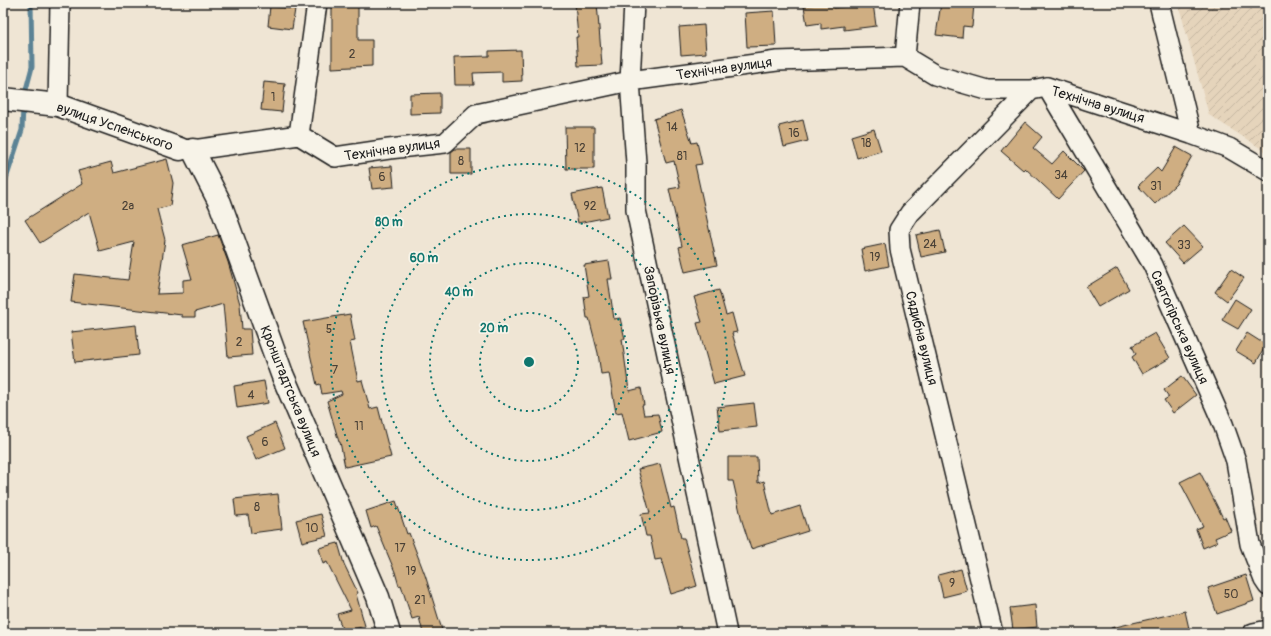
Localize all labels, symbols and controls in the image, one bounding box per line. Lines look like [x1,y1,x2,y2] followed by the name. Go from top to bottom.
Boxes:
[349,47,356,62] house number: 2
[675,53,773,84] street label: Технічна вулиця
[1049,82,1147,127] street label: Технічна вулиця
[271,90,275,105] house number: 1
[54,99,176,155] street label: вулиця Успенського
[666,120,678,135] house number: 14
[788,126,800,141] house number: 16
[343,134,441,165] street label: Технічна вулиця
[861,136,871,151] house number: 18
[574,141,586,156] house number: 12
[677,149,687,164] house number: 81
[458,154,464,169] house number: 8
[1054,168,1068,183] house number: 34
[379,170,386,185] house number: 6
[1150,179,1162,194] house number: 31
[122,199,135,214] house number: 2а
[584,199,597,214] house number: 92
[375,215,403,230] text: 80 m
[923,237,937,252] house number: 24
[1177,238,1191,253] house number: 33
[870,250,880,265] house number: 19
[410,251,439,266] text: 60 m
[640,264,679,376] street label: Запорізька вулиця
[1147,268,1212,387] street label: Святогірська вулиця
[444,285,474,300] text: 40 m
[902,289,941,387] street label: Сядибна вулиця
[480,321,508,336] text: 20 m
[326,322,332,337] house number: 5
[256,323,325,459] street label: Кронштадтська вулиця
[236,335,243,350] house number: 2
[522,355,536,369] centre of rings
[332,363,339,378] house number: 7
[248,388,255,403] house number: 4
[354,419,364,434] house number: 11
[262,435,269,450] house number: 6
[254,500,260,515] house number: 8
[306,521,318,536] house number: 10
[394,541,406,556] house number: 17
[406,564,416,579] house number: 19
[949,576,955,591] house number: 9
[1224,587,1238,602] house number: 50
[414,593,426,608] house number: 21

